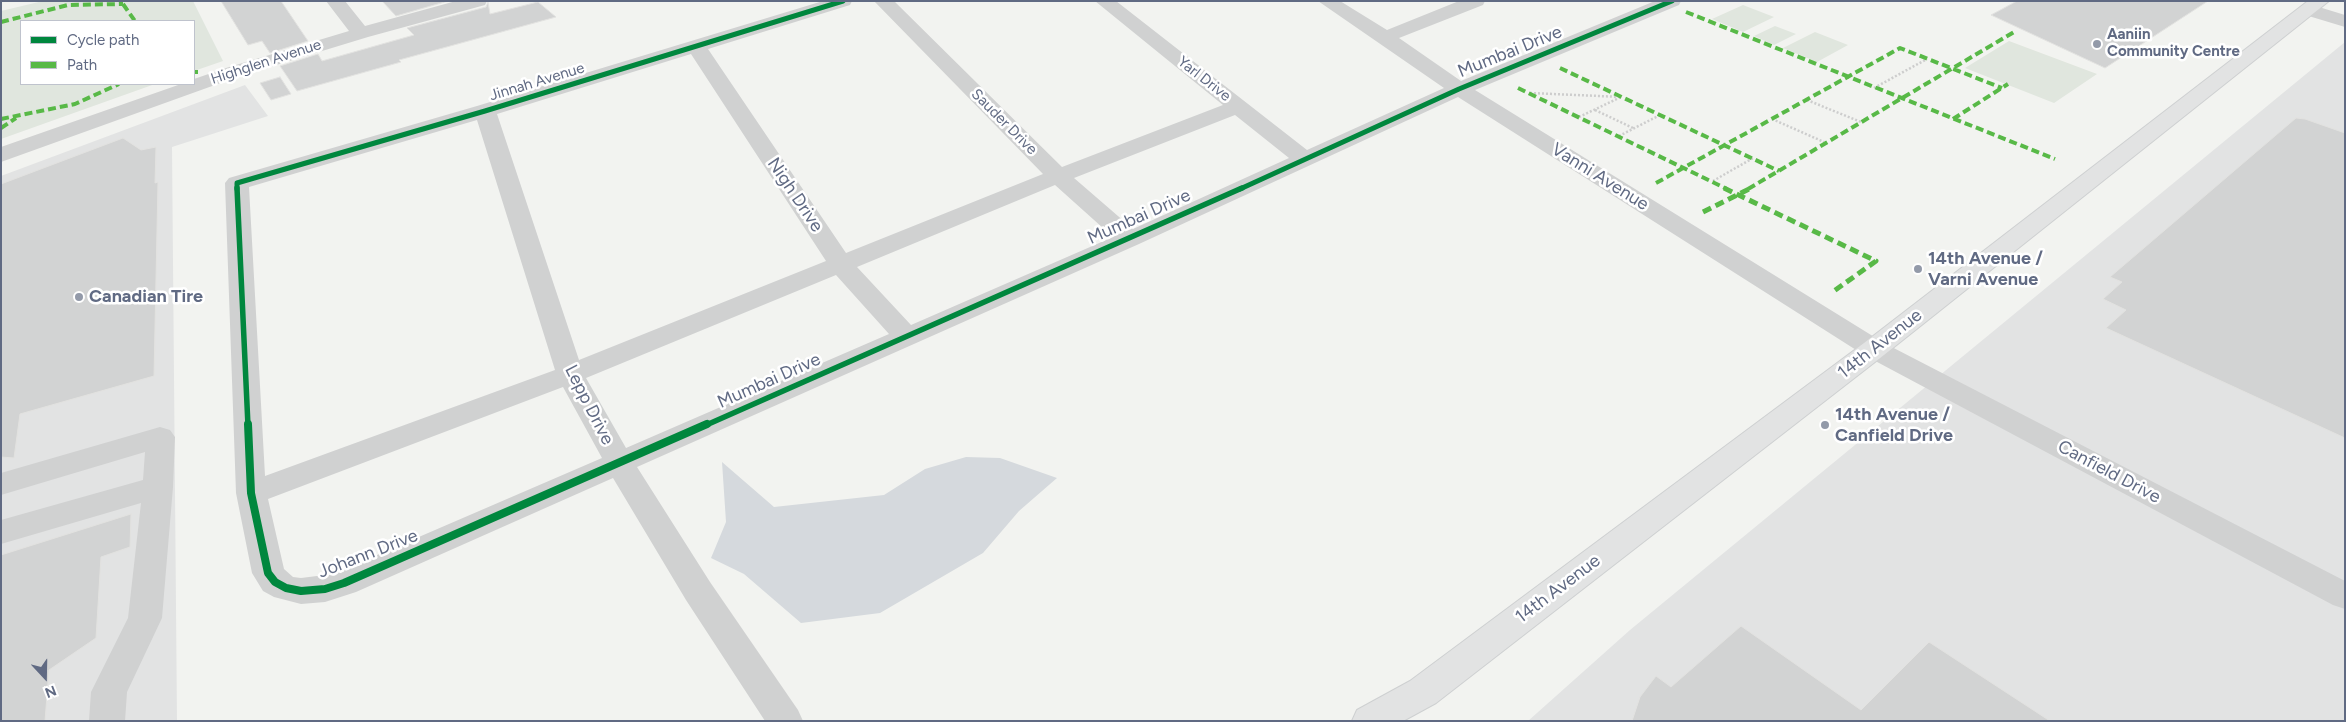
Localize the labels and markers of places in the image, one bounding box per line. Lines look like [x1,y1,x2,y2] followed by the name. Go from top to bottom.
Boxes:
[2107,26,2240,61] place label: Aaniin Community Centre
[2091,38,2103,50] marker: Aaniin Community Centre
[1928,248,2043,290] place label: 14th Avenue / Varni Avenue
[1912,263,1924,275] marker: 14th Avenue / Varni Avenue
[89,286,203,308] place label: Canadian Tire
[73,291,85,303] marker: Canadian Tire
[1835,404,1953,446] place label: 14th Avenue / Canfield Drive
[1819,419,1831,431] marker: 14th Avenue / Canfield Drive

